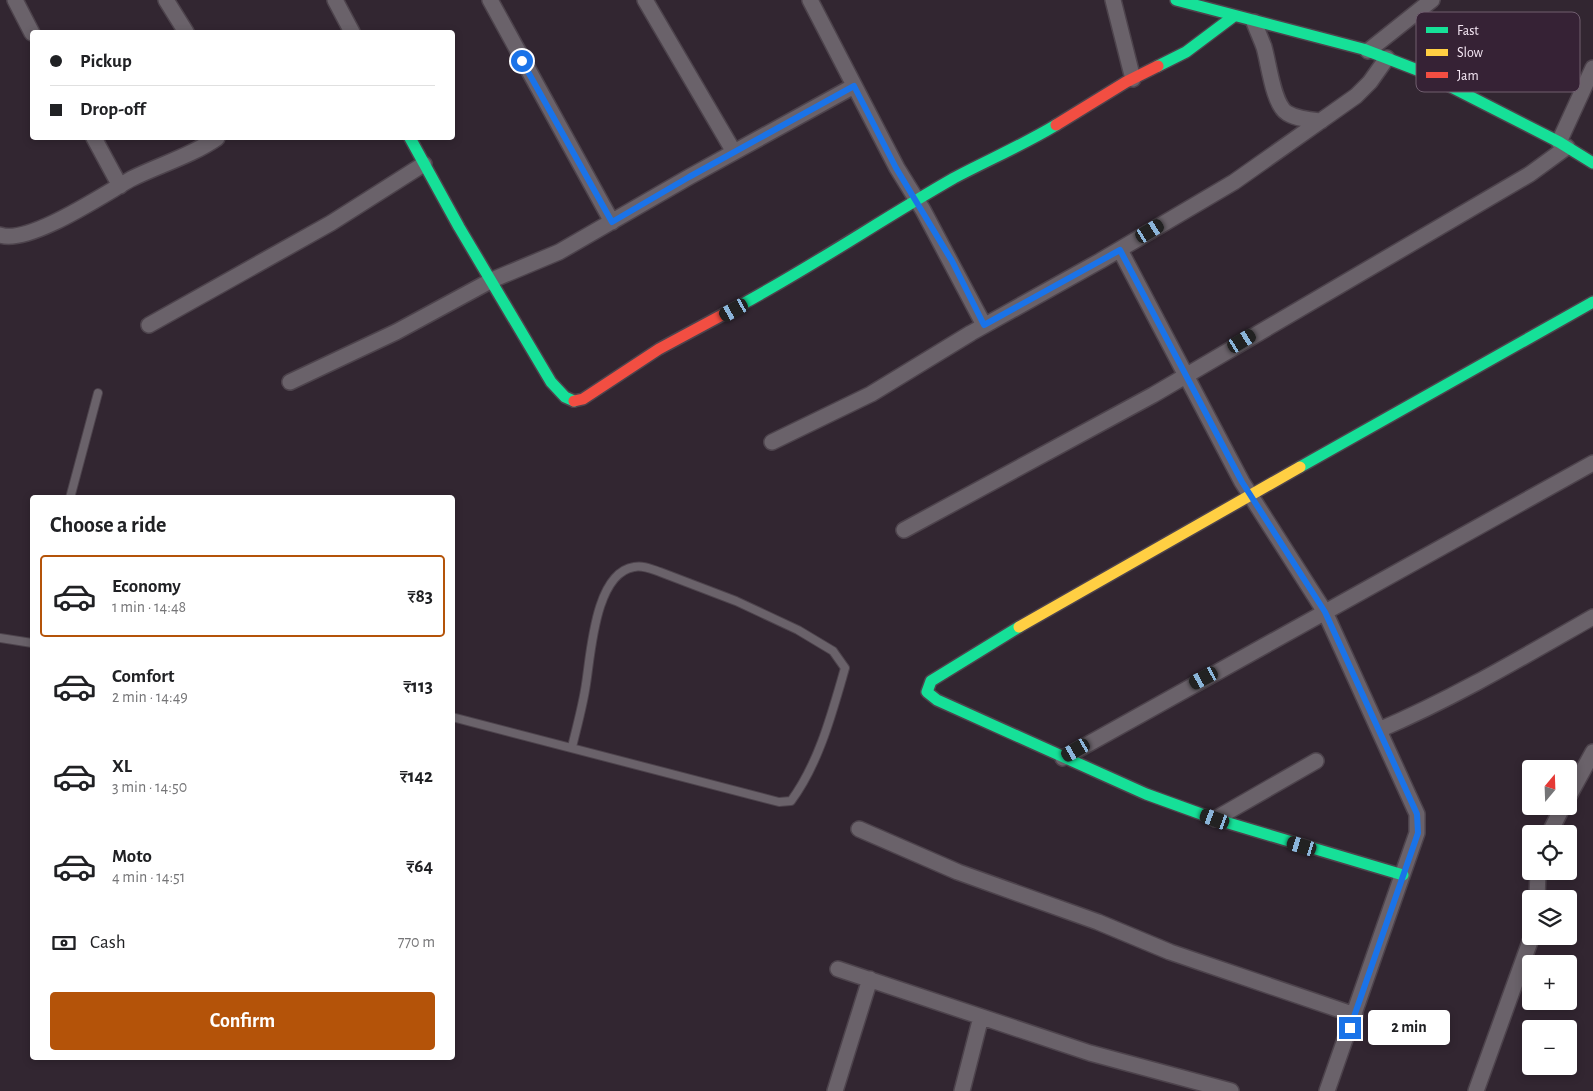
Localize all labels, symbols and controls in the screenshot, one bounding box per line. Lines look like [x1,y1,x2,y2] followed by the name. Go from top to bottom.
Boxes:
[1416,12,1580,92] legend
[1457,24,1479,38] text: Fast
[1457,46,1484,60] text: Slow
[511,50,533,72] route start
[80,52,132,71] text: Pickup
[1457,69,1479,83] text: Jam
[80,100,145,119] text: Drop-off
[1133,217,1166,245] car
[717,296,750,324] car
[1225,327,1258,355] car
[50,514,166,536] text: Choose a ride
[52,574,97,619] icon: car
[112,577,181,596] text: Economy
[407,587,433,606] text: ₹83
[112,599,186,615] text: 1 min · 14:48
[52,664,97,709] icon: car
[1187,664,1220,692] car
[112,667,174,686] text: Comfort
[403,677,433,696] text: ₹113
[112,689,188,705] text: 2 min · 14:49
[1059,736,1092,764] car
[52,754,97,799] icon: car
[112,757,132,776] text: XL
[1522,760,1578,815] north arrow
[1522,760,1577,1075] map controls
[400,767,433,786] text: ₹142
[112,779,187,795] text: 3 min · 14:50
[1198,807,1231,831] car
[1522,825,1577,880] button: locate
[1285,834,1318,858] car
[52,844,97,889] icon: car
[112,847,152,866] text: Moto
[406,857,433,876] text: ₹64
[112,869,185,885] text: 4 min · 14:51
[1522,890,1577,945] button: layers
[50,929,78,957] icon: cash
[90,933,126,952] text: Cash
[398,934,435,950] text: 770 m
[1522,955,1577,1010] button: +
[50,992,435,1050] button: Confirm
[1368,1010,1450,1046] callout: 2 min
[1339,1017,1361,1039] route end
[1391,1019,1427,1035] text: 2 min
[1522,1020,1577,1075] button: −

